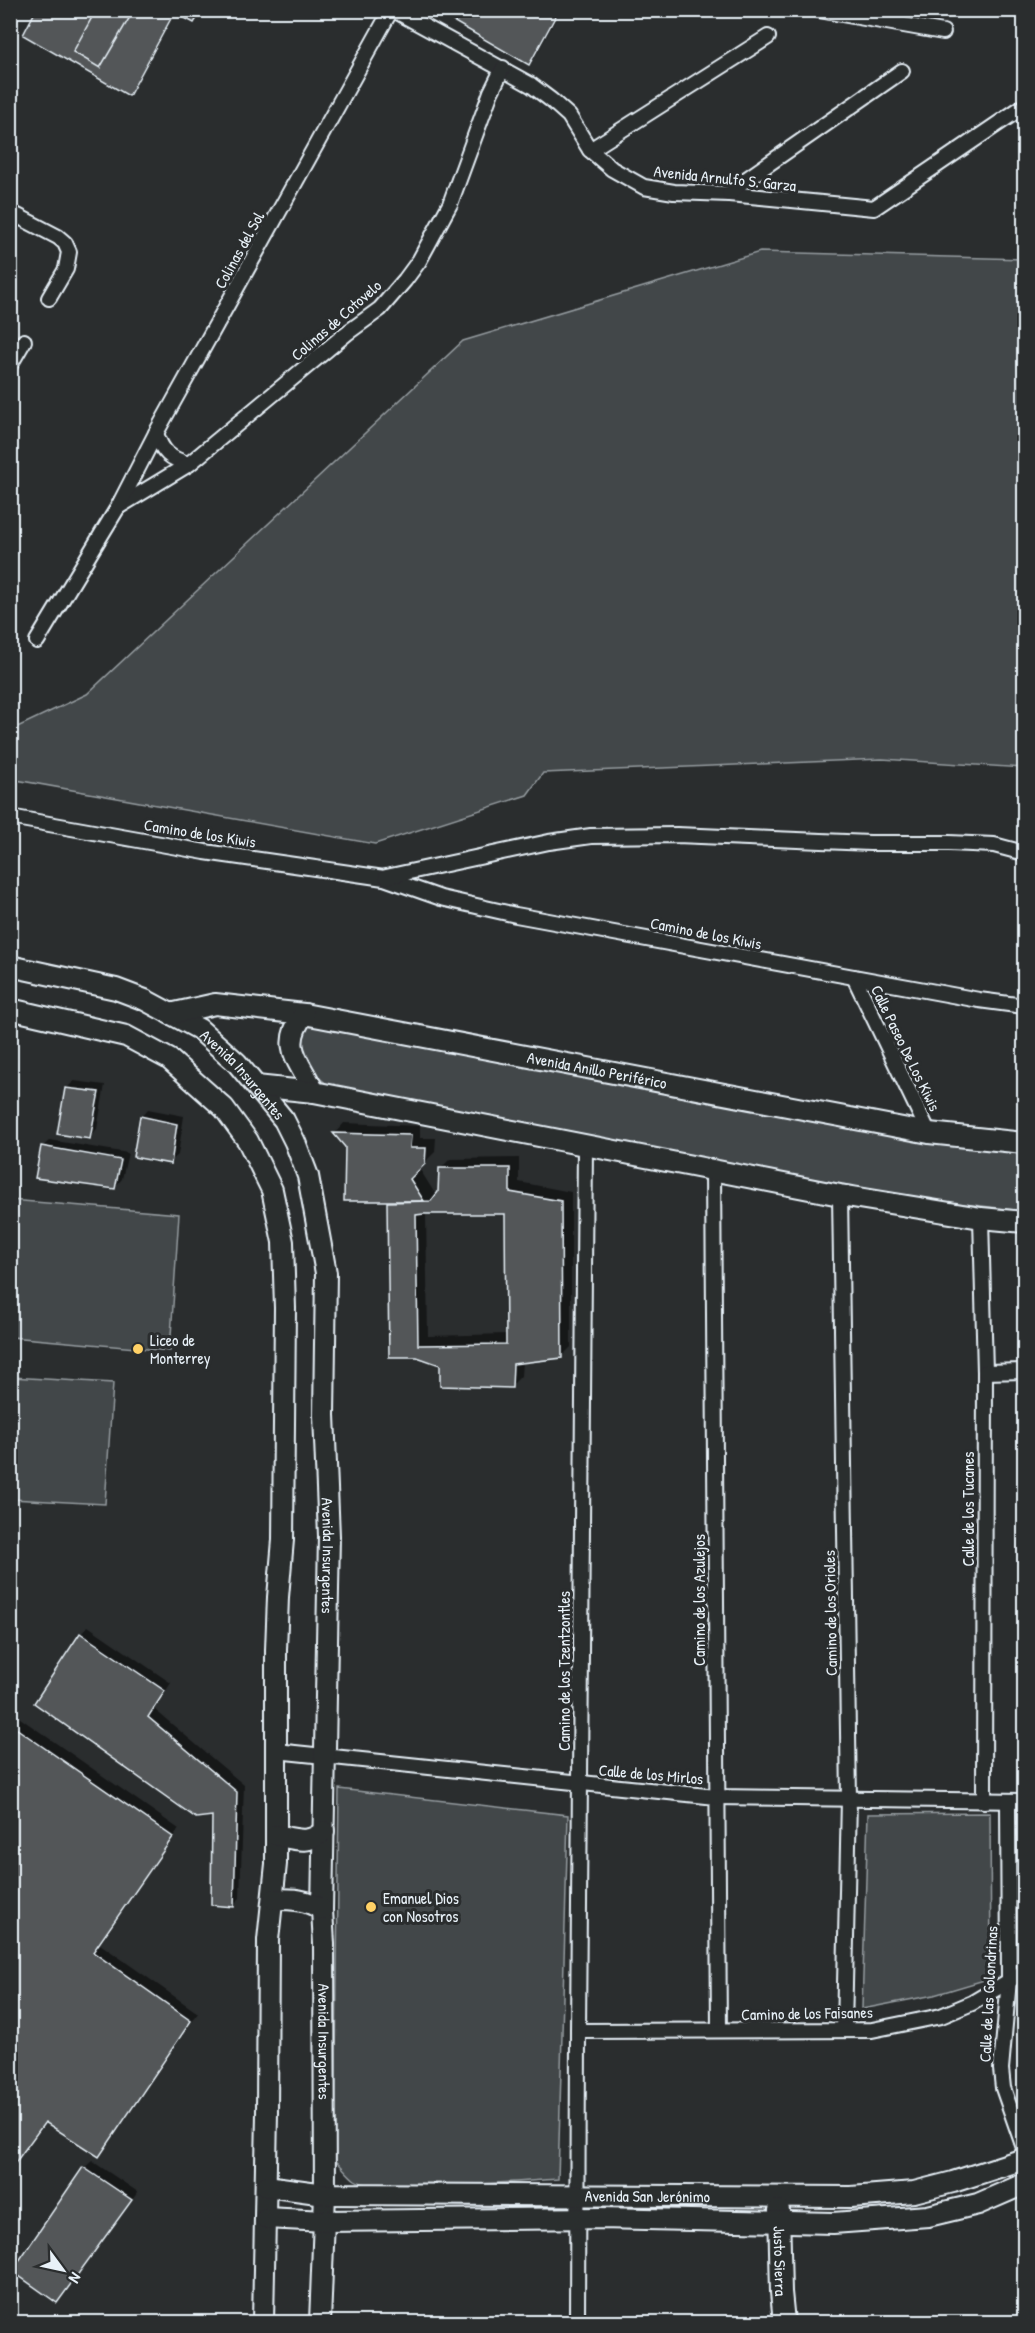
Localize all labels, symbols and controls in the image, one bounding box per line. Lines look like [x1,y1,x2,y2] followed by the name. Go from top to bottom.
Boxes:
[653,160,797,196] street label: Avenida Arnulfo S. Garza
[209,207,270,293] street label: Colinas del Sol
[286,274,386,365] street label: Colinas de Cotovelo
[143,813,257,853] street label: Camino de los Kiwis
[649,911,763,955] street label: Camino de los Kiwis
[866,981,946,1115] street label: Calle Paseo De Los Kiwis
[195,1024,290,1124] street label: Avenida Insurgentes
[525,1046,669,1094] street label: Avenida Anillo Periférico
[150,1329,211,1369] place label: Liceo de Monterrey
[131,1342,145,1356] marker: Liceo de Monterrey
[957,1452,979,1566] street label: Calle de los Tucanes
[316,1497,340,1614] street label: Avenida Insurgentes
[688,1534,710,1666] street label: Camino de los Azulejos
[818,1550,842,1676] street label: Camino de los Orioles
[553,1591,575,1751] street label: Camino de los Tzentzontles
[598,1758,704,1790] street label: Calle de los Mirlos
[383,1887,459,1927] place label: Emanuel Dios con Nosotros
[364,1900,378,1914] marker: Emanuel Dios con Nosotros
[973,1925,1003,2063] street label: Calle de las Golondrinas
[313,1983,336,2100] street label: Avenida Insurgentes
[741,2001,873,2025] street label: Camino de los Faisanes
[585,2184,711,2207] street label: Avenida San Jerónimo
[768,2226,792,2297] street label: Justo Sierra
[33,2240,93,2300] north arrow
[64,2269,87,2288] text: N

